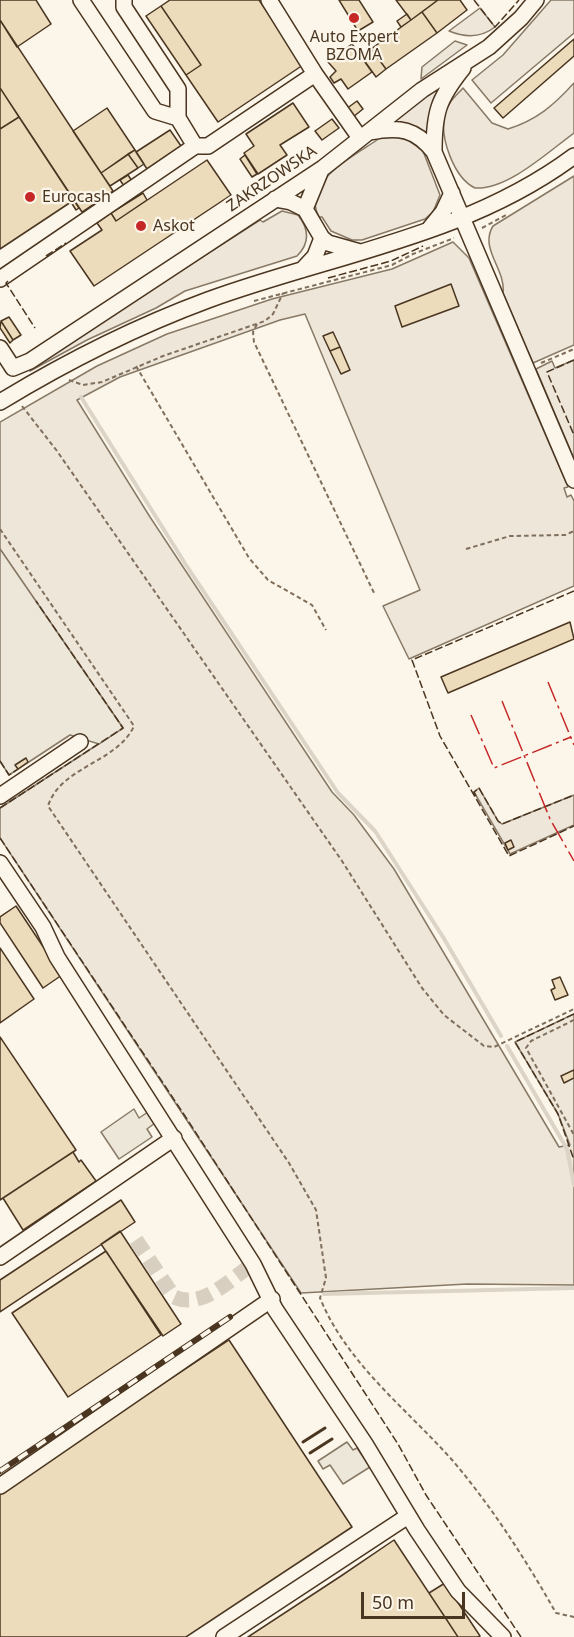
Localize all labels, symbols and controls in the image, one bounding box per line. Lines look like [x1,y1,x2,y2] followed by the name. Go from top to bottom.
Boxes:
[347,11,361,25] marker: Auto Expert BZOMA
[310,27,398,65] place label: Auto Expert BZOMA
[223,142,321,216] street label: ZAKRZOWSKA
[42,187,111,207] place label: Eurocash
[23,190,37,204] marker: Eurocash
[153,216,195,236] place label: Askot
[134,219,148,233] marker: Askot
[364,1580,468,1618] scale bar
[372,1590,414,1614] text: 50 m

